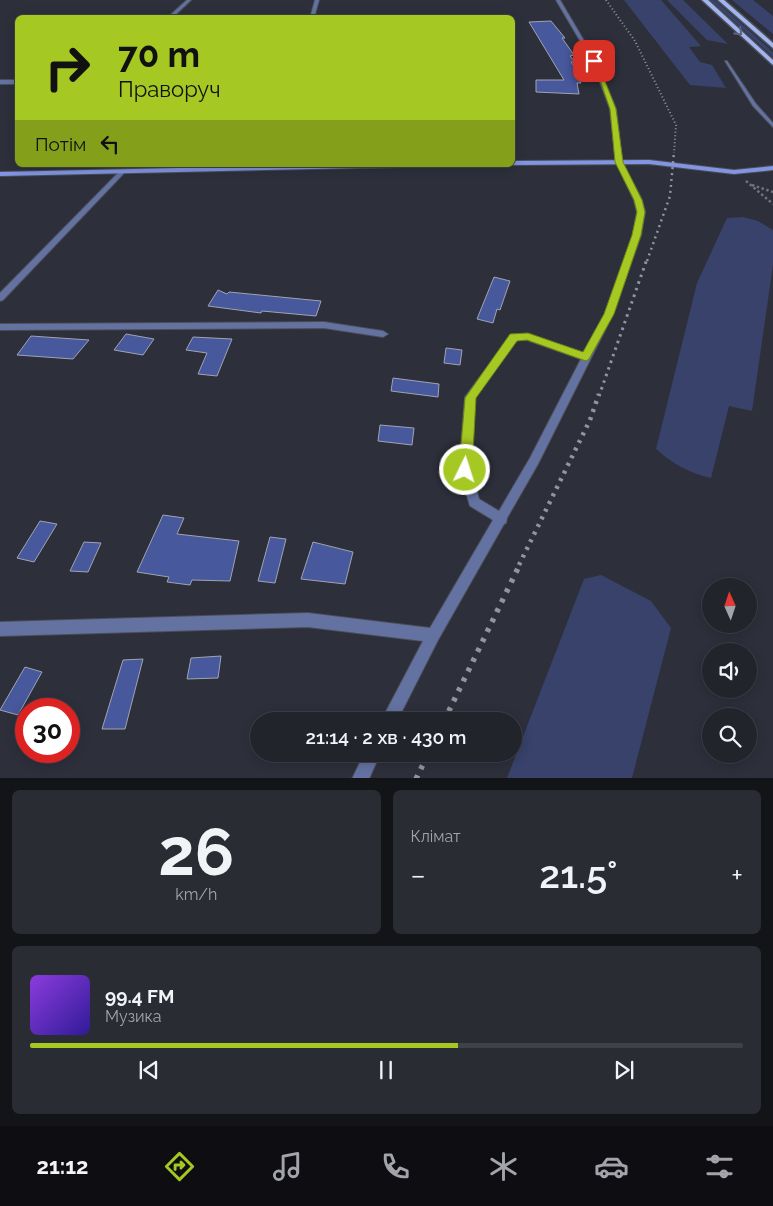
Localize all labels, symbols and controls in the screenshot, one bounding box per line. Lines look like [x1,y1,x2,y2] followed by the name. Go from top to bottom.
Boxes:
[734,26,743,35] one-way arrow
[118,34,200,75] text: 70 m
[35,35,100,100] icon: right
[573,40,615,82] pin
[580,47,608,75] icon: arrive
[118,76,221,102] text: Праворуч
[96,130,124,158] icon: left
[35,133,86,155] text: Потім
[438,443,490,495] position arrow
[702,578,758,632] north arrow
[702,578,757,763] map controls
[702,643,757,698] button: sound
[15,698,80,763] speed limit sign: 30
[702,708,757,763] button: search
[306,726,466,748] text: 21:14 · 2 хв · 430 m
[158,814,234,890] text: 26
[411,827,461,846] text: Клімат
[539,852,618,897] text: 21.5°
[411,859,426,892] text: −
[731,859,743,892] text: +
[175,885,217,904] text: km/h
[105,985,174,1007] text: 99.4 FM
[105,1007,162,1026] text: Музика
[135,1056,163,1084] icon: previous
[372,1056,400,1084] icon: pause
[610,1056,638,1084] icon: next
[162,1149,197,1184] icon: directions
[270,1149,305,1184] icon: music
[378,1149,413,1184] icon: phone
[486,1149,521,1184] icon: climate
[594,1149,629,1184] icon: car
[702,1149,737,1184] icon: filters
[37,1153,89,1179] text: 21:12

